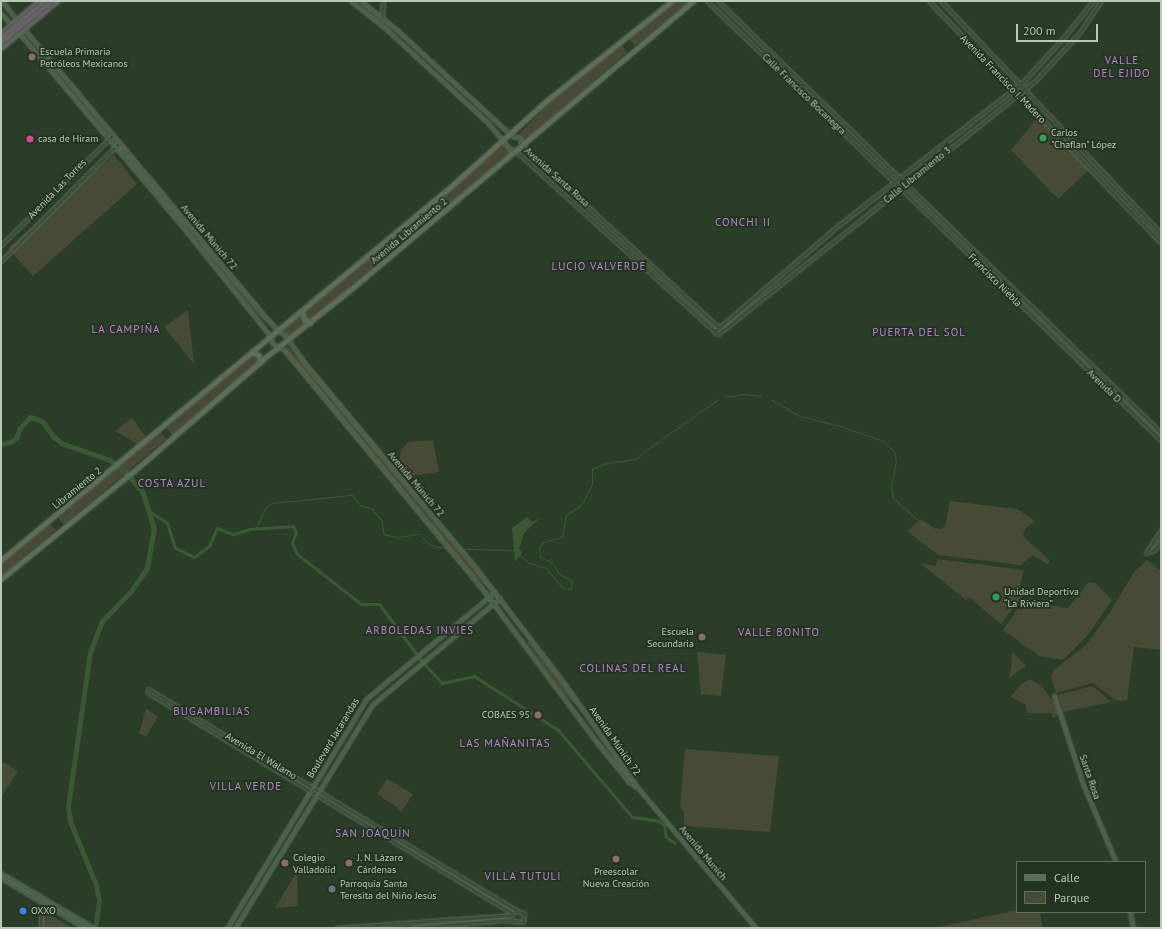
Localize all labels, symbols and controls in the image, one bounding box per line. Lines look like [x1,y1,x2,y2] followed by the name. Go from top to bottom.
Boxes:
[1018,16,1100,42] scale bar
[1023,23,1056,38] text: 200 m
[957,32,1049,126] street label: Avenida Francisco I. Madero
[40,45,128,68] place label: Escuela Primaria Petróleos Mexicanos
[760,51,848,137] street label: Calle Francisco Bocanegra
[27,52,37,62] marker: Escuela Primaria Petróleos Mexicanos
[1093,54,1151,80] district label: VALLE DEL EJIDO
[1051,126,1117,150] place label: Carlos "Chaflan" López
[38,133,98,145] place label: casa de Hiram
[1038,133,1048,143] marker: Carlos "Chaflan" López
[25,134,35,144] marker: casa de Hiram
[881,144,953,206] street label: Calle Libramiento 3
[522,145,592,209] street label: Avenida Santa Rosa
[25,156,89,222] street label: Avenida Las Torres
[368,195,450,267] street label: Avenida Libramiento 2
[178,202,240,272] street label: Avenida Múnich 72
[715,215,771,229] district label: CONCHI II
[966,251,1024,309] street label: Francisco Niebla
[551,259,647,273] district label: LUCIO VALVERDE
[91,322,161,336] district label: LA CAMPIÑA
[872,325,966,339] district label: PUERTA DEL SOL
[1084,367,1124,405] street label: Avenida D
[385,449,447,519] street label: Avenida Múnich 72
[50,465,104,511] street label: Libramiento 2
[137,476,207,490] district label: COSTA AZUL
[1004,585,1079,608] place label: Unidad Deportiva “La Riviera”
[991,592,1001,602] marker: Unidad Deportiva “La Riviera”
[366,623,474,637] district label: ARBOLEDAS INVIES
[647,625,694,648] place label: Escuela Secundaria
[738,625,820,639] district label: VALLE BONITO
[697,632,707,642] marker: Escuela Secundaria
[579,661,687,675] district label: COLINAS DEL REAL
[304,696,362,780] street label: Boulevard Jacarandas
[173,704,251,718] district label: BUGAMBILIAS
[587,704,643,778] street label: Avenida Múnich 72
[482,709,530,721] place label: COBAES 95
[533,710,543,720] marker: COBAES 95
[223,730,299,782] street label: Avenida El Walamo
[459,736,551,750] district label: LAS MAÑANITAS
[1077,753,1103,801] street label: Santa Rosa
[209,779,283,793] district label: VILLA VERDE
[677,823,729,883] street label: Avenida Munich
[335,826,411,840] district label: SAN JOAQUÍN
[293,851,336,874] place label: Colegio Valladolid
[357,851,405,874] place label: J. N. Lázaro Cárdenas
[611,854,621,864] marker: Preescolar Nueva Creación
[280,858,290,868] marker: Colegio Valladolid
[344,858,354,868] marker: J. N. Lázaro Cárdenas
[1016,861,1146,913] legend
[583,865,649,888] place label: Preescolar Nueva Creación
[484,869,562,883] district label: VILLA TUTULI
[1054,870,1080,885] text: Calle
[340,877,436,900] place label: Parroquía Santa Teresita del Niño Jesús
[327,884,337,894] marker: Parroquía Santa Teresita del Niño Jesús
[1054,890,1089,905] text: Parque
[31,905,56,917] place label: OXXO
[18,906,28,916] marker: OXXO

